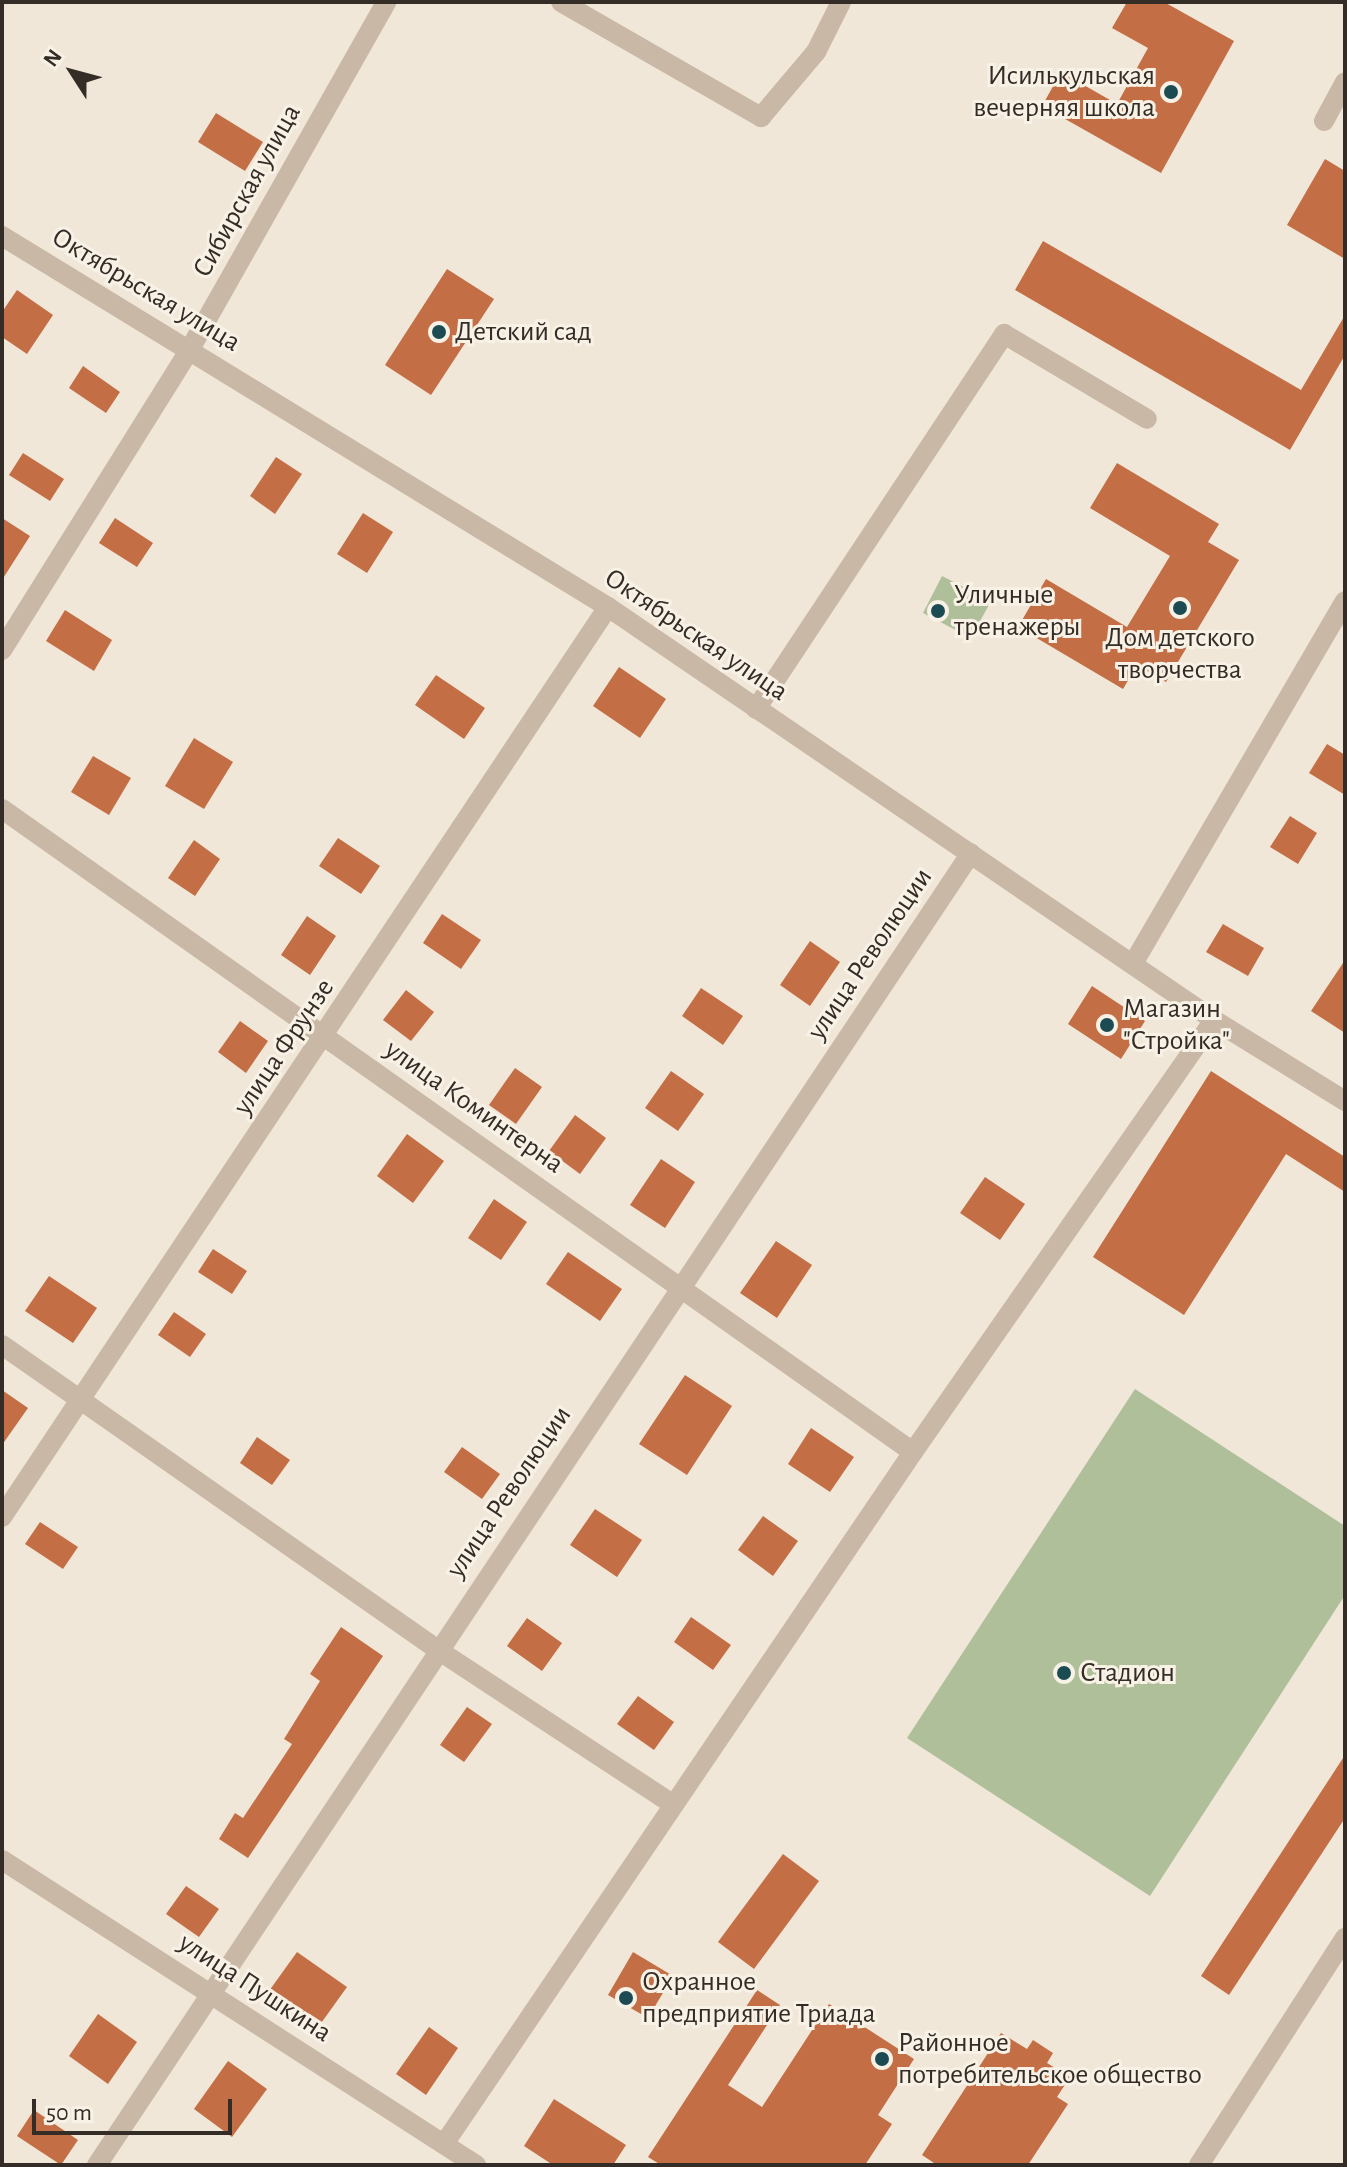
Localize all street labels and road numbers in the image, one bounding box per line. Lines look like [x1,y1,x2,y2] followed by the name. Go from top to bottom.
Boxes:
[186,99,308,283] street label: Сибирская улица
[46,220,246,360] street label: Октябрьская улица
[598,561,794,709] street label: Октябрьская улица
[800,862,940,1046] street label: улица Революции
[226,973,342,1121] street label: улица Фрунзе
[378,1033,570,1181] street label: улица Коминтерна
[439,1400,579,1584] street label: улица Революции
[172,1926,338,2050] street label: улица Пушкина

